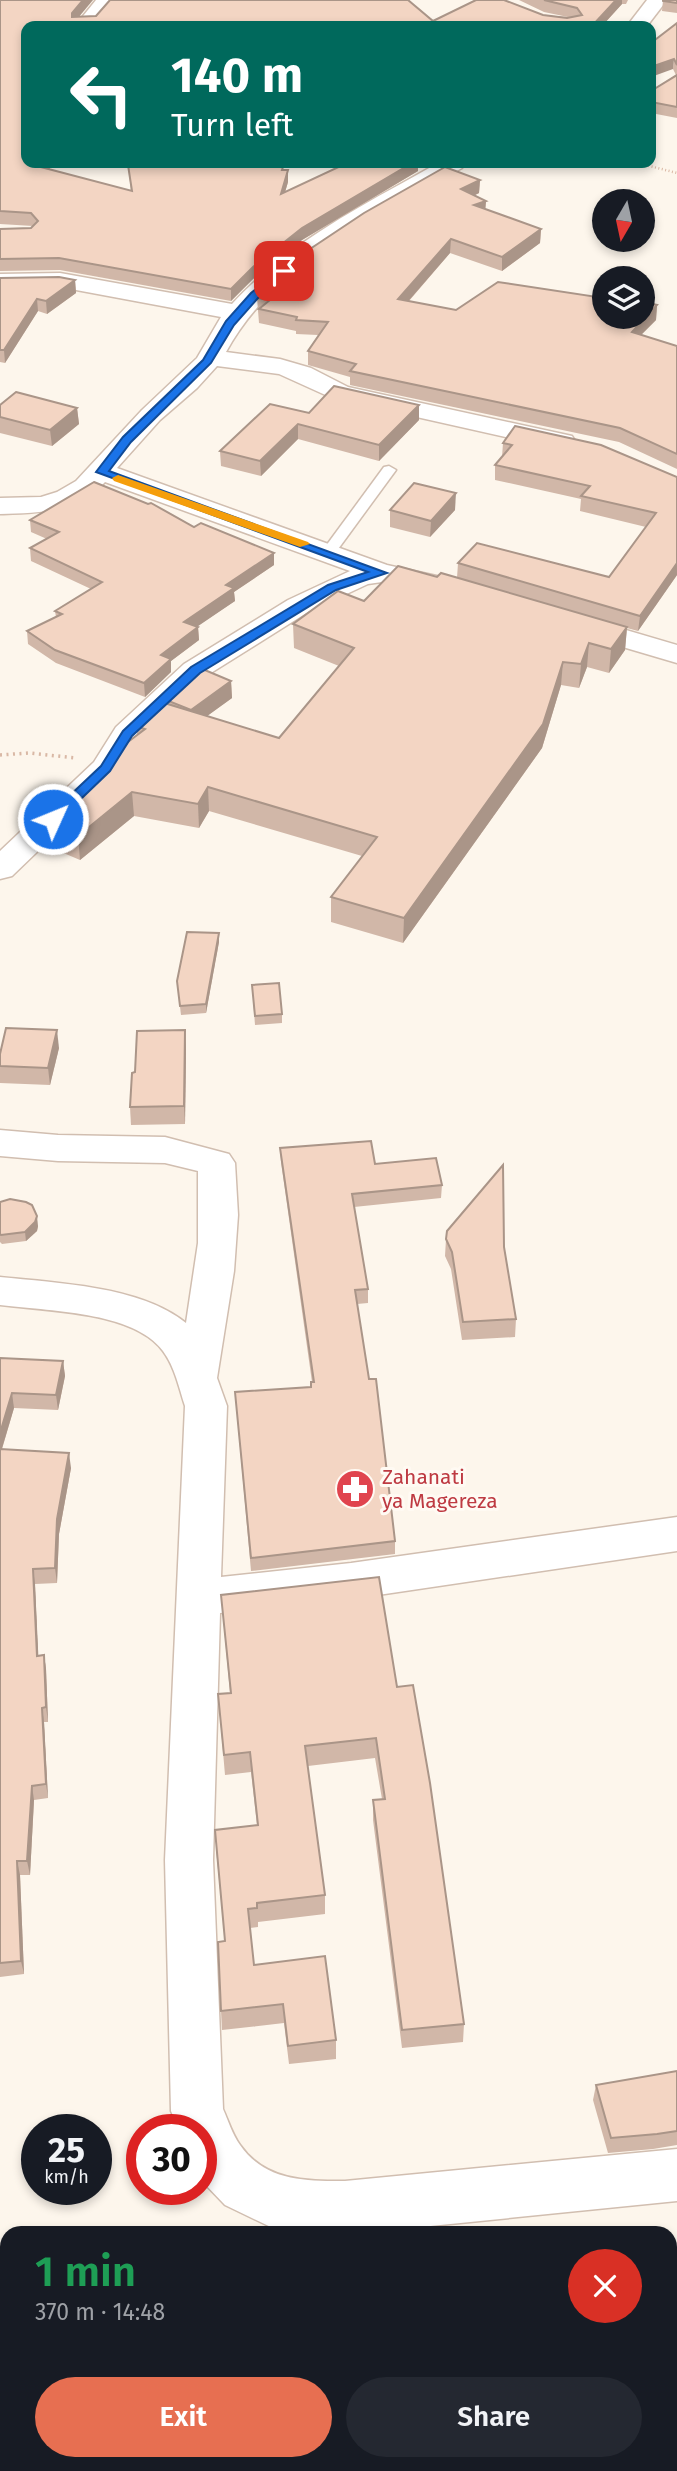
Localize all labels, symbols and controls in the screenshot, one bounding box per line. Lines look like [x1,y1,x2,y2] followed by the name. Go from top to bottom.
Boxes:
[171,46,303,105] text: 140 m
[56,49,147,140] icon: left
[171,106,293,144] text: Turn left
[592,189,654,252] north arrow
[592,189,655,329] map controls
[254,241,314,301] pin
[265,252,303,290] icon: arrive
[592,266,655,329] button: layers
[16,782,90,856] position arrow
[382,1464,498,1514] place label: Zahanati ya Magereza
[334,1468,376,1510] pharmacy icon: Zahanati ya Magereza
[126,2114,217,2205] speed limit sign: 30
[48,2129,85,2171] text: 25
[44,2166,89,2188] text: km/h
[35,2247,136,2297] text: 1 min
[568,2249,642,2323] button: close
[35,2298,165,2326] text: 370 m · 14:48
[35,2377,332,2457] button: Exit
[346,2377,642,2457] button: Share

